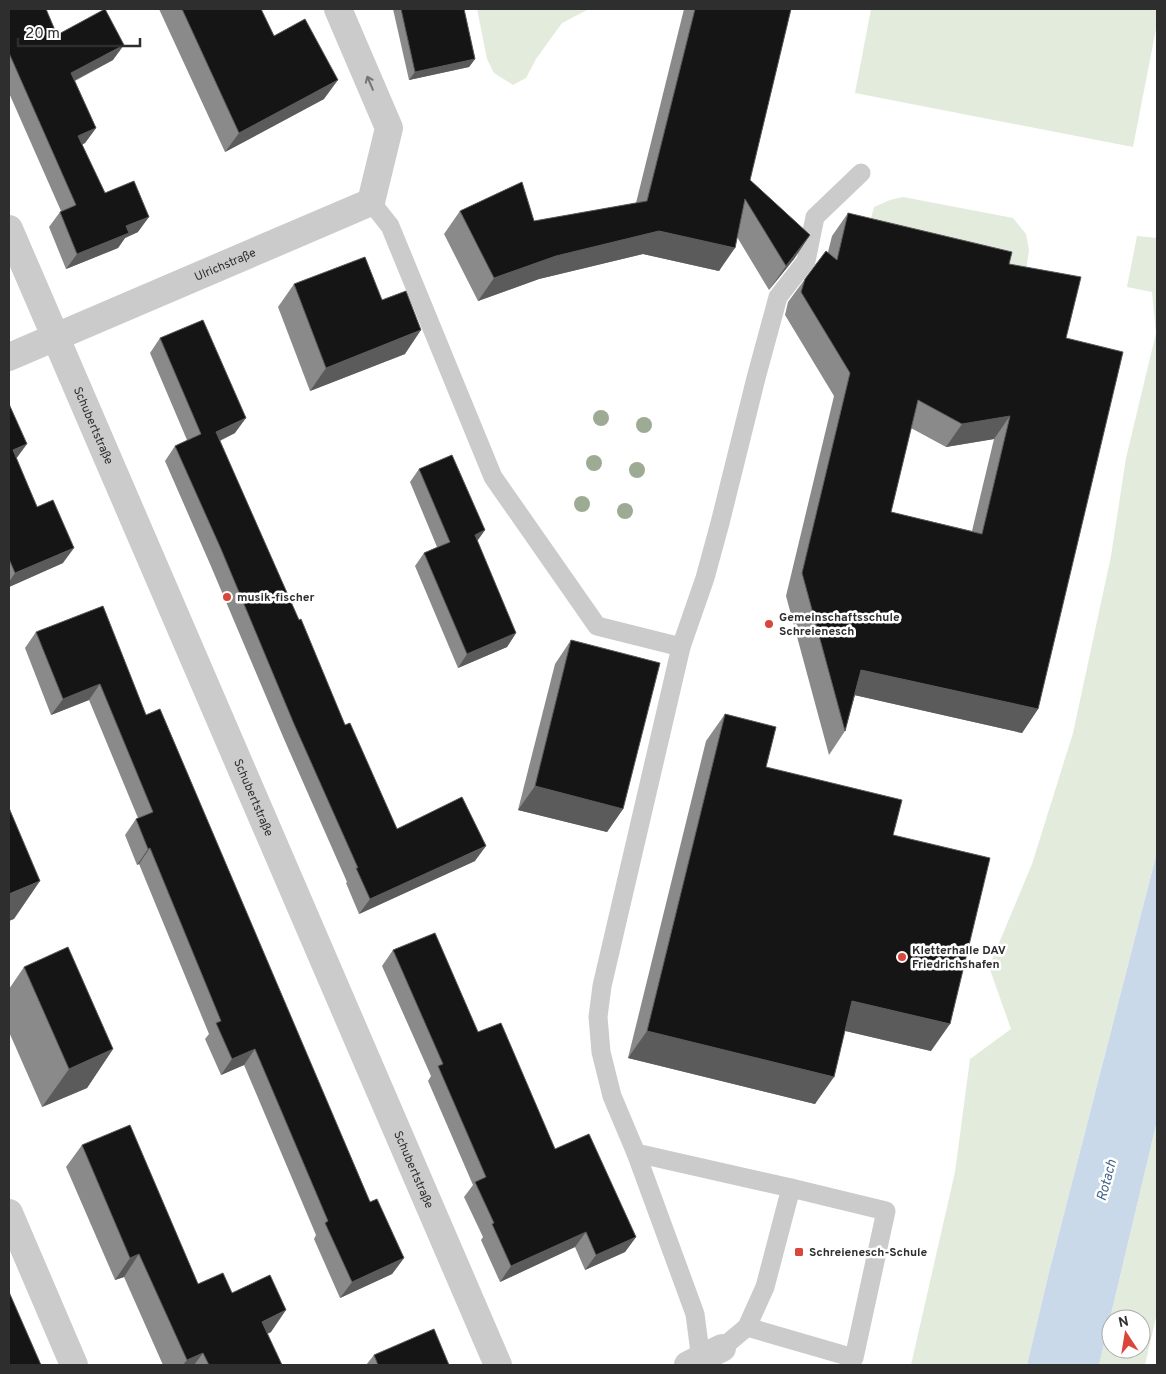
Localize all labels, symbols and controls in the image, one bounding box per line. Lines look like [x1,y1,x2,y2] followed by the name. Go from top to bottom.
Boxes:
[18,15,140,47] scale bar
[25,25,60,44] text: 20 m
[364,76,374,91] one-way arrow
[192,245,259,286] street label: Ulrichstraße
[69,385,116,467] street label: Schubertstraße
[237,590,315,606] place label: musik-fischer
[221,591,233,603] marker: musik-fischer
[779,610,900,640] place label: Gemeinschaftsschule Schreienesch
[763,618,775,630] marker: Gemeinschaftsschule Schreienesch
[229,757,277,839] street label: Schubertstraße
[912,943,1006,973] place label: Kletterhalle DAV Friedrichshafen
[896,951,908,963] marker: Kletterhalle DAV Friedrichshafen
[389,1129,437,1211] street label: Schubertstraße
[1094,1157,1121,1203] water label: Rotach
[809,1245,928,1261] place label: Schreienesch-Schule
[793,1246,805,1258] marker: Schreienesch-Schule
[1101,1309,1151,1359] north arrow
[1117,1313,1130,1332] text: N

